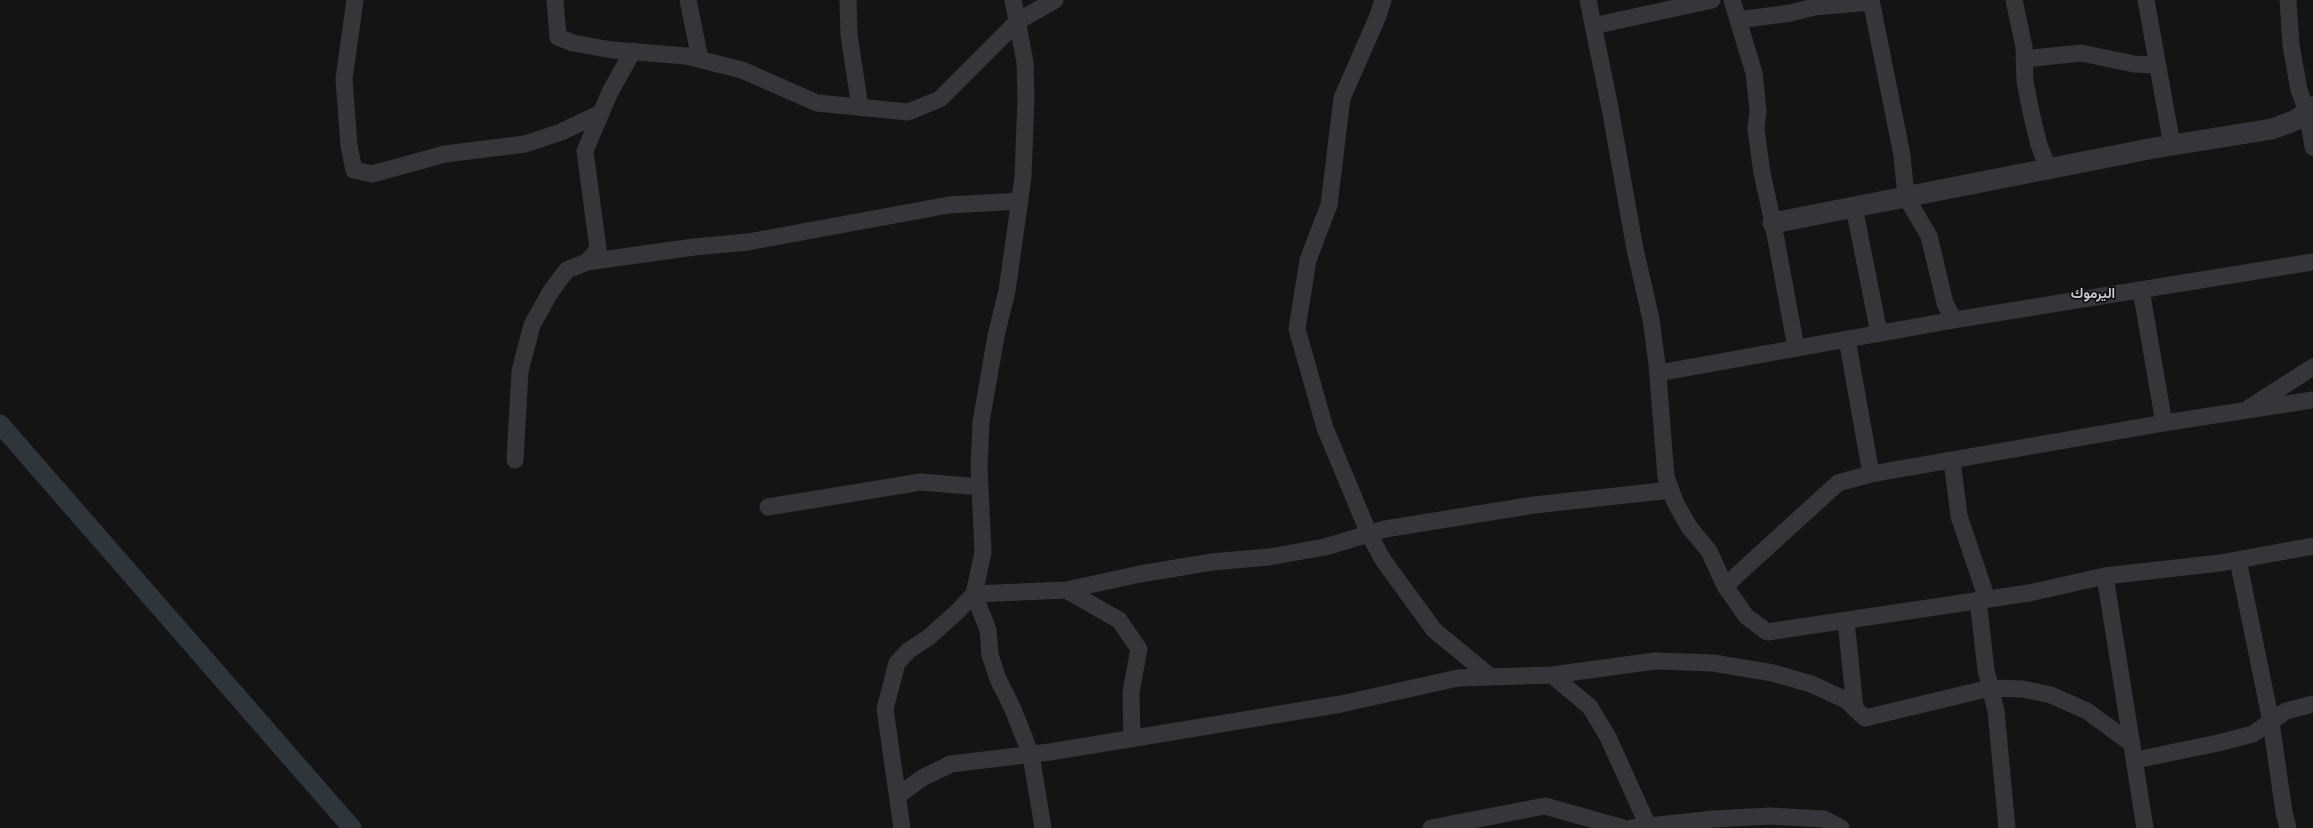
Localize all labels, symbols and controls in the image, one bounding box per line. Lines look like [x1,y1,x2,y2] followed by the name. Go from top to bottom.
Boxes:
[2071,286,2115,302] district label: اليرموك

